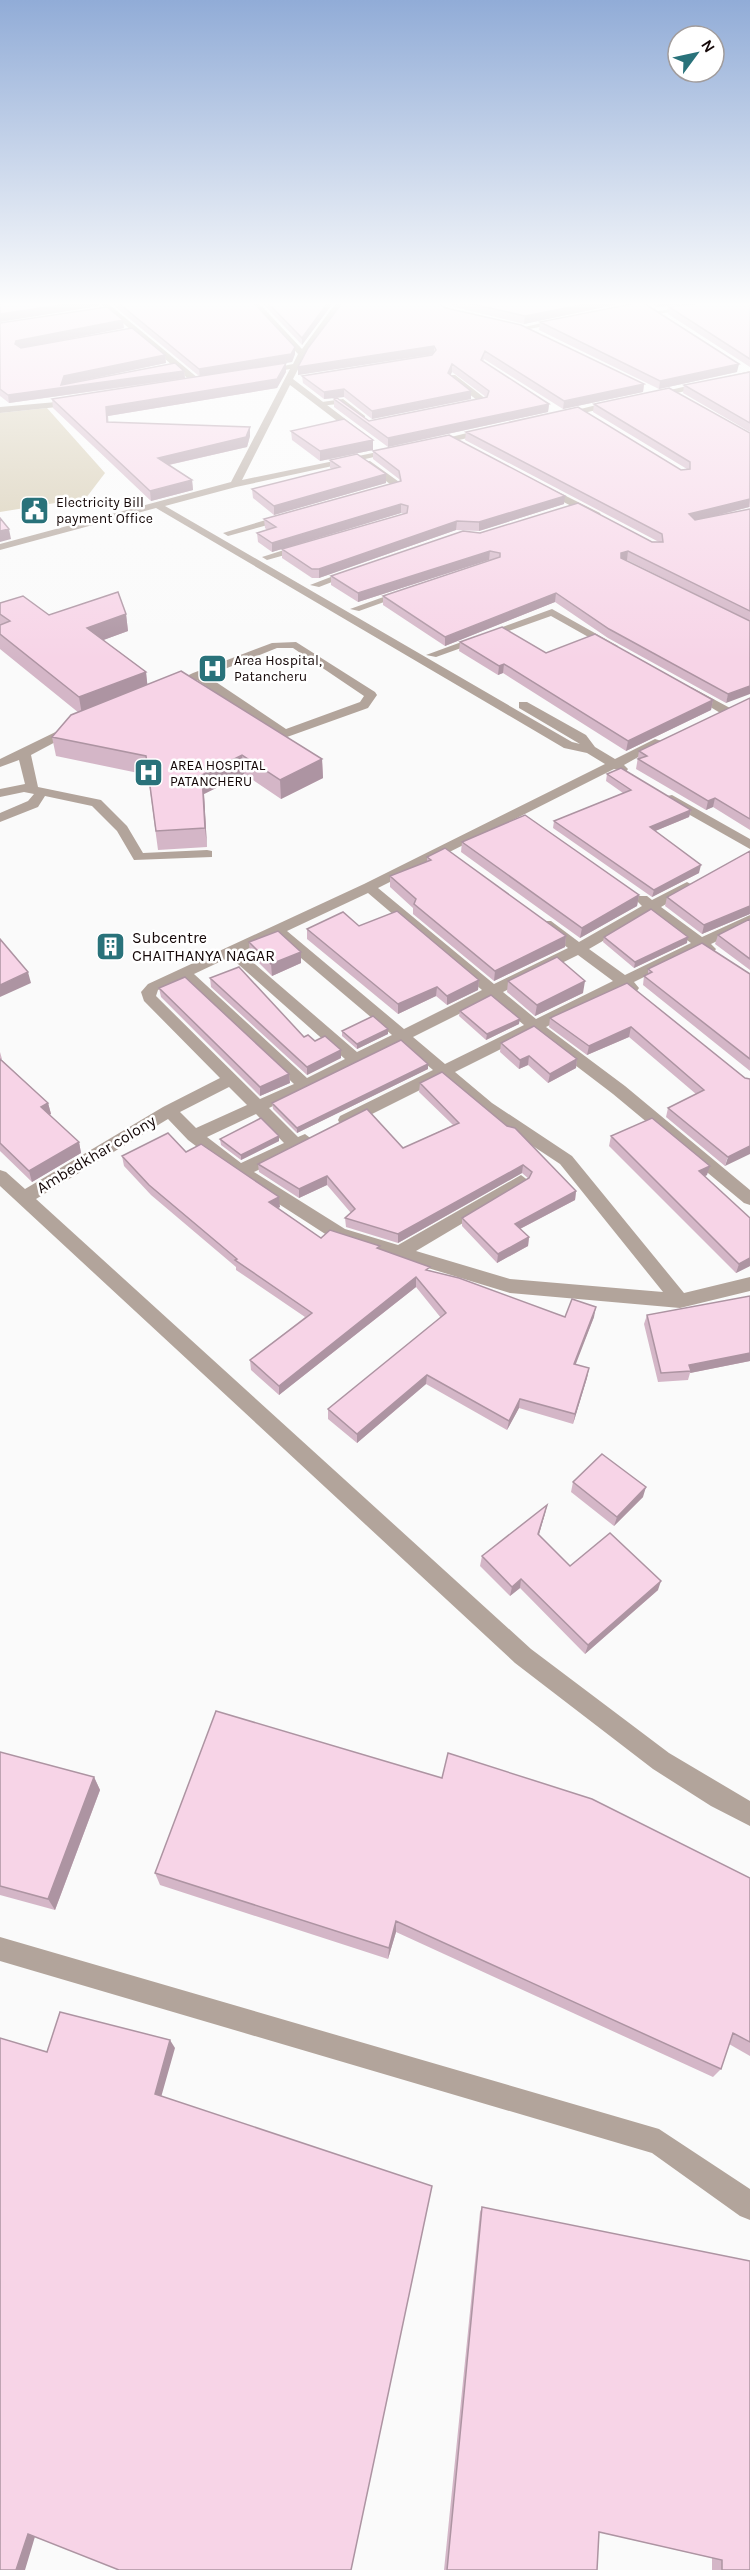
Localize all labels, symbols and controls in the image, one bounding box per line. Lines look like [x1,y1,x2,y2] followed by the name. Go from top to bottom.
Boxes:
[666,24,726,84] north arrow
[697,36,719,56] text: N
[19,494,51,526] public building icon: Electricity Bill payment Office
[56,494,153,527] place label: Electricity Bill payment Office
[197,652,229,684] hospital icon: Area Hospital, Patancheru
[234,652,322,685] place label: Area Hospital, Patancheru
[133,757,165,789] hospital icon: AREA HOSPITAL PATANCHERU
[170,757,266,790] place label: AREA HOSPITAL PATANCHERU
[132,928,275,965] place label: Subcentre CHAITHANYA NAGAR
[95,930,127,962] building icon: Subcentre CHAITHANYA NAGAR
[33,1111,160,1197] street label: Ambedkhar colony

